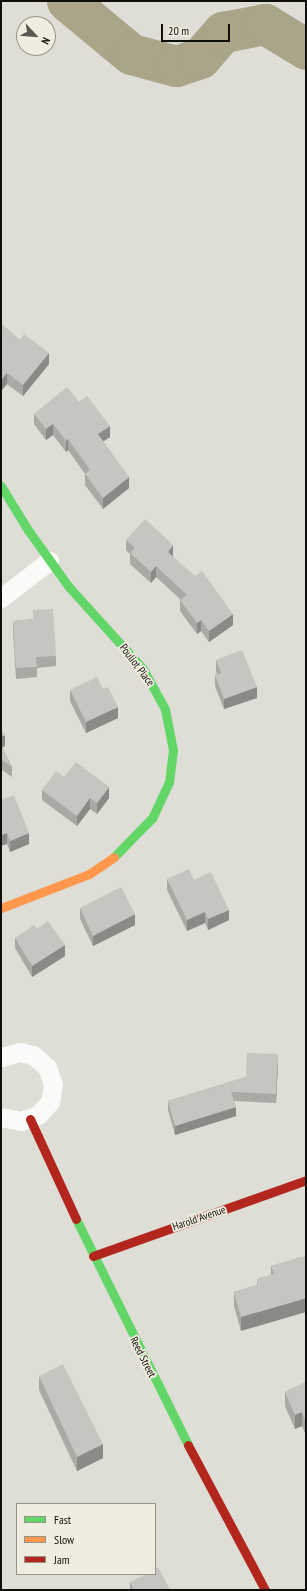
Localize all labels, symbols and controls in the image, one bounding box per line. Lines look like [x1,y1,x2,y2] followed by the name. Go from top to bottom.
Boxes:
[16,16,56,56] north arrow
[163,16,232,42] scale bar
[168,23,189,38] text: 20 m
[38,35,53,47] text: N
[117,641,157,689] street label: Pouliot Place
[171,1203,227,1233] street label: Harold Avenue
[127,1335,159,1379] street label: Reed Street
[16,1503,156,1575] legend
[54,1512,71,1527] text: Fast
[54,1532,74,1547] text: Slow
[54,1552,70,1567] text: Jam

